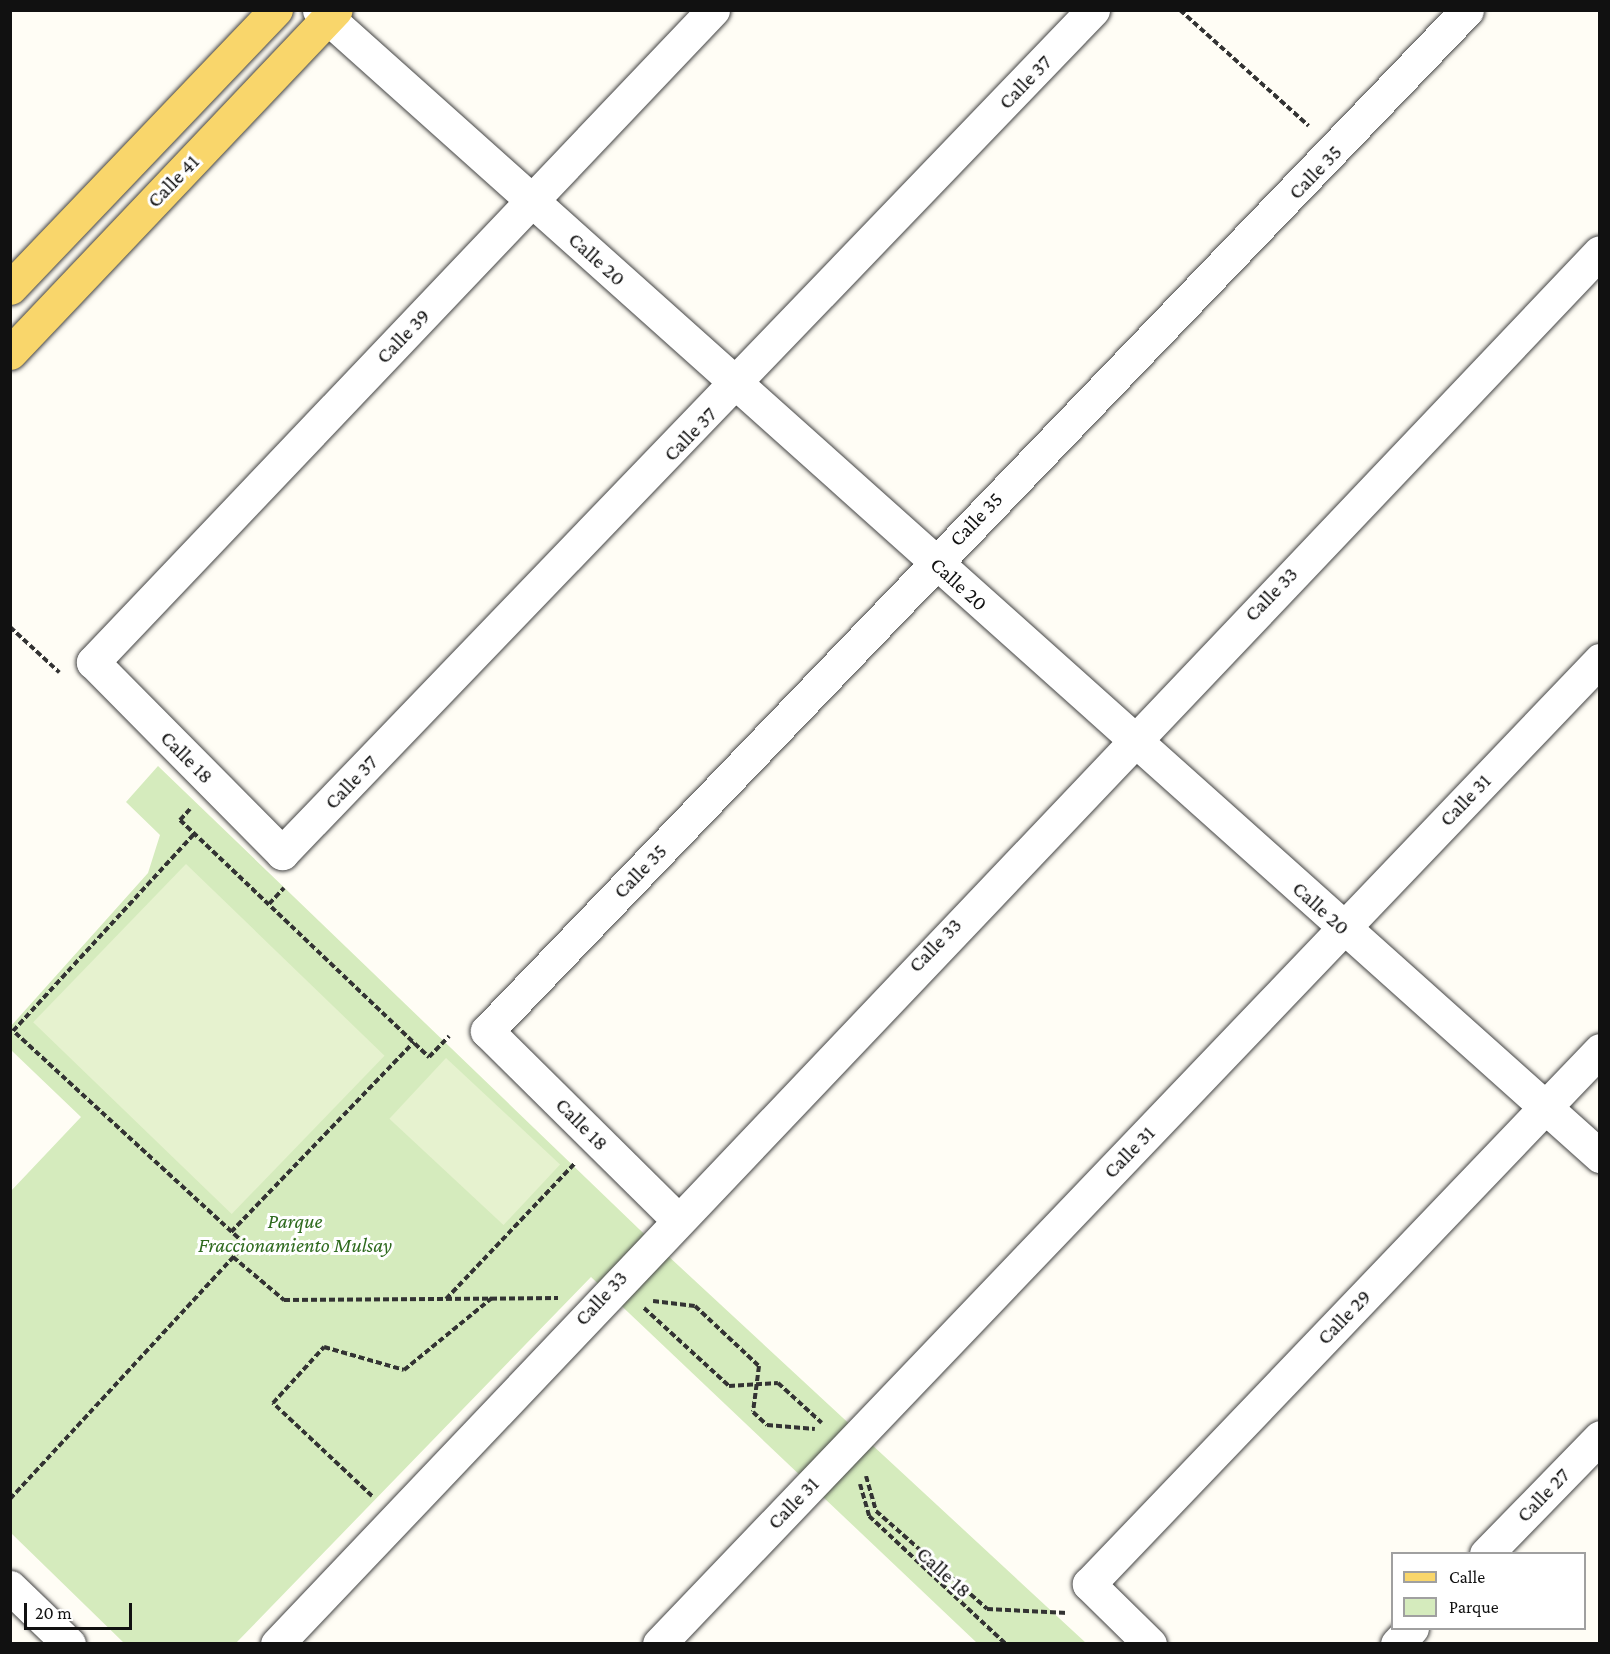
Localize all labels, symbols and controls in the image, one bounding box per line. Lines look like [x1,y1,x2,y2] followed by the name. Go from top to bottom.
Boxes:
[993,50,1057,114] street label: Calle 37
[1283,139,1347,205] street label: Calle 35
[142,149,204,213] street label: Calle 41
[563,227,631,291] street label: Calle 20
[371,303,435,369] street label: Calle 39
[658,402,722,466] street label: Calle 37
[944,486,1008,552] street label: Calle 35
[925,552,993,616] street label: Calle 20
[1239,561,1303,627] street label: Calle 33
[155,725,219,789] street label: Calle 18
[319,750,383,814] street label: Calle 37
[1434,769,1496,831] street label: Calle 31
[608,838,672,904] street label: Calle 35
[1287,876,1355,940] street label: Calle 20
[903,912,967,978] street label: Calle 33
[550,1092,614,1156] street label: Calle 18
[1098,1121,1160,1183] street label: Calle 31
[198,1208,392,1258] park label: Parque Fraccionamiento Mulsay
[569,1265,633,1331] street label: Calle 33
[1312,1284,1376,1350] street label: Calle 29
[1511,1463,1575,1527] street label: Calle 27
[762,1472,824,1534] street label: Calle 31
[912,1541,976,1603] street label: Calle 18
[1391,1552,1586,1630] legend
[1449,1567,1485,1587] text: Calle
[27,1591,135,1629] scale bar
[1449,1597,1499,1617] text: Parque
[35,1603,72,1623] text: 20 m

